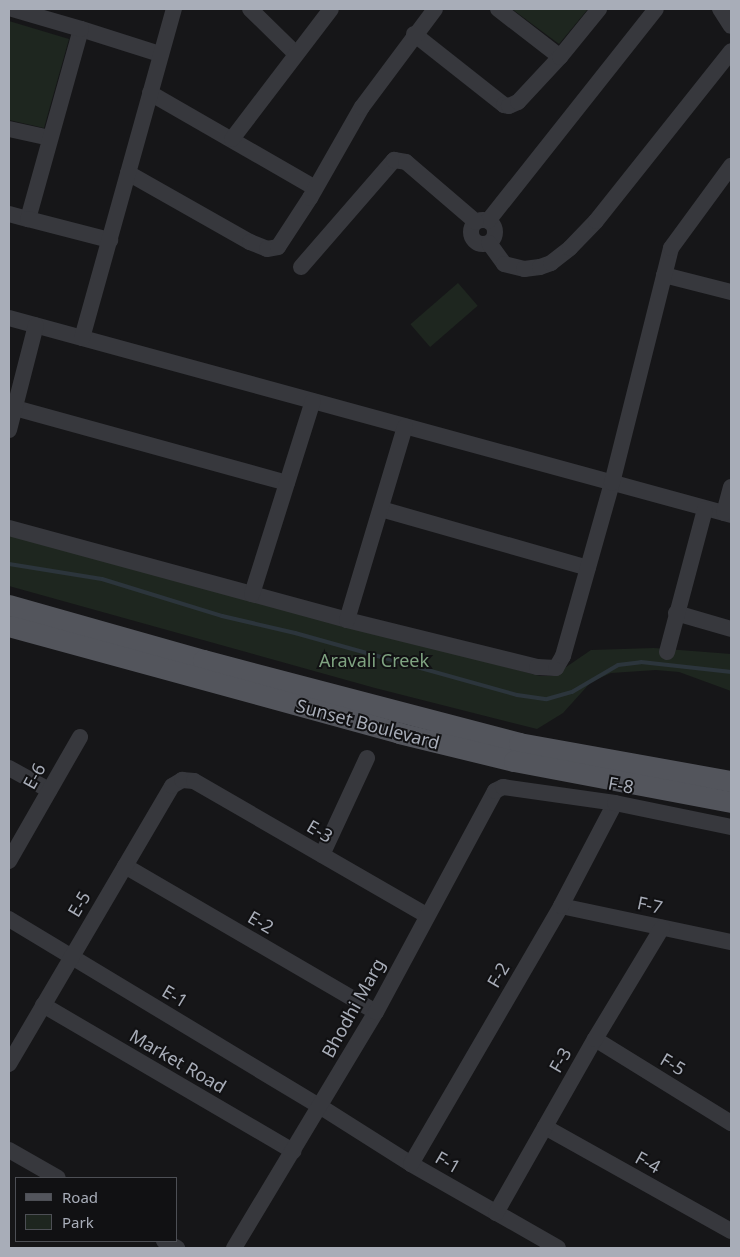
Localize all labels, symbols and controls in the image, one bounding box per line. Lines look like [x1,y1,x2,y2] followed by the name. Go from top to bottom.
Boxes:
[319,649,429,671] park label: Aravali Creek
[294,694,442,754] street label: Sunset Boulevard
[18,759,50,793] street label: E-6
[607,772,635,798] street label: F-8
[303,815,337,847] street label: E-3
[63,887,95,921] street label: E-5
[635,892,665,918] street label: F-7
[244,906,278,938] street label: E-2
[317,955,389,1061] street label: Bhodhi Marg
[482,959,514,991] street label: F-2
[158,980,192,1012] street label: E-1
[126,1025,230,1097] street label: Market Road
[544,1044,576,1076] street label: F-3
[657,1048,689,1080] street label: F-5
[432,1146,464,1178] street label: F-1
[632,1146,664,1178] street label: F-4
[15,1177,178,1242] legend
[62,1187,98,1207] text: Road
[62,1212,94,1232] text: Park

